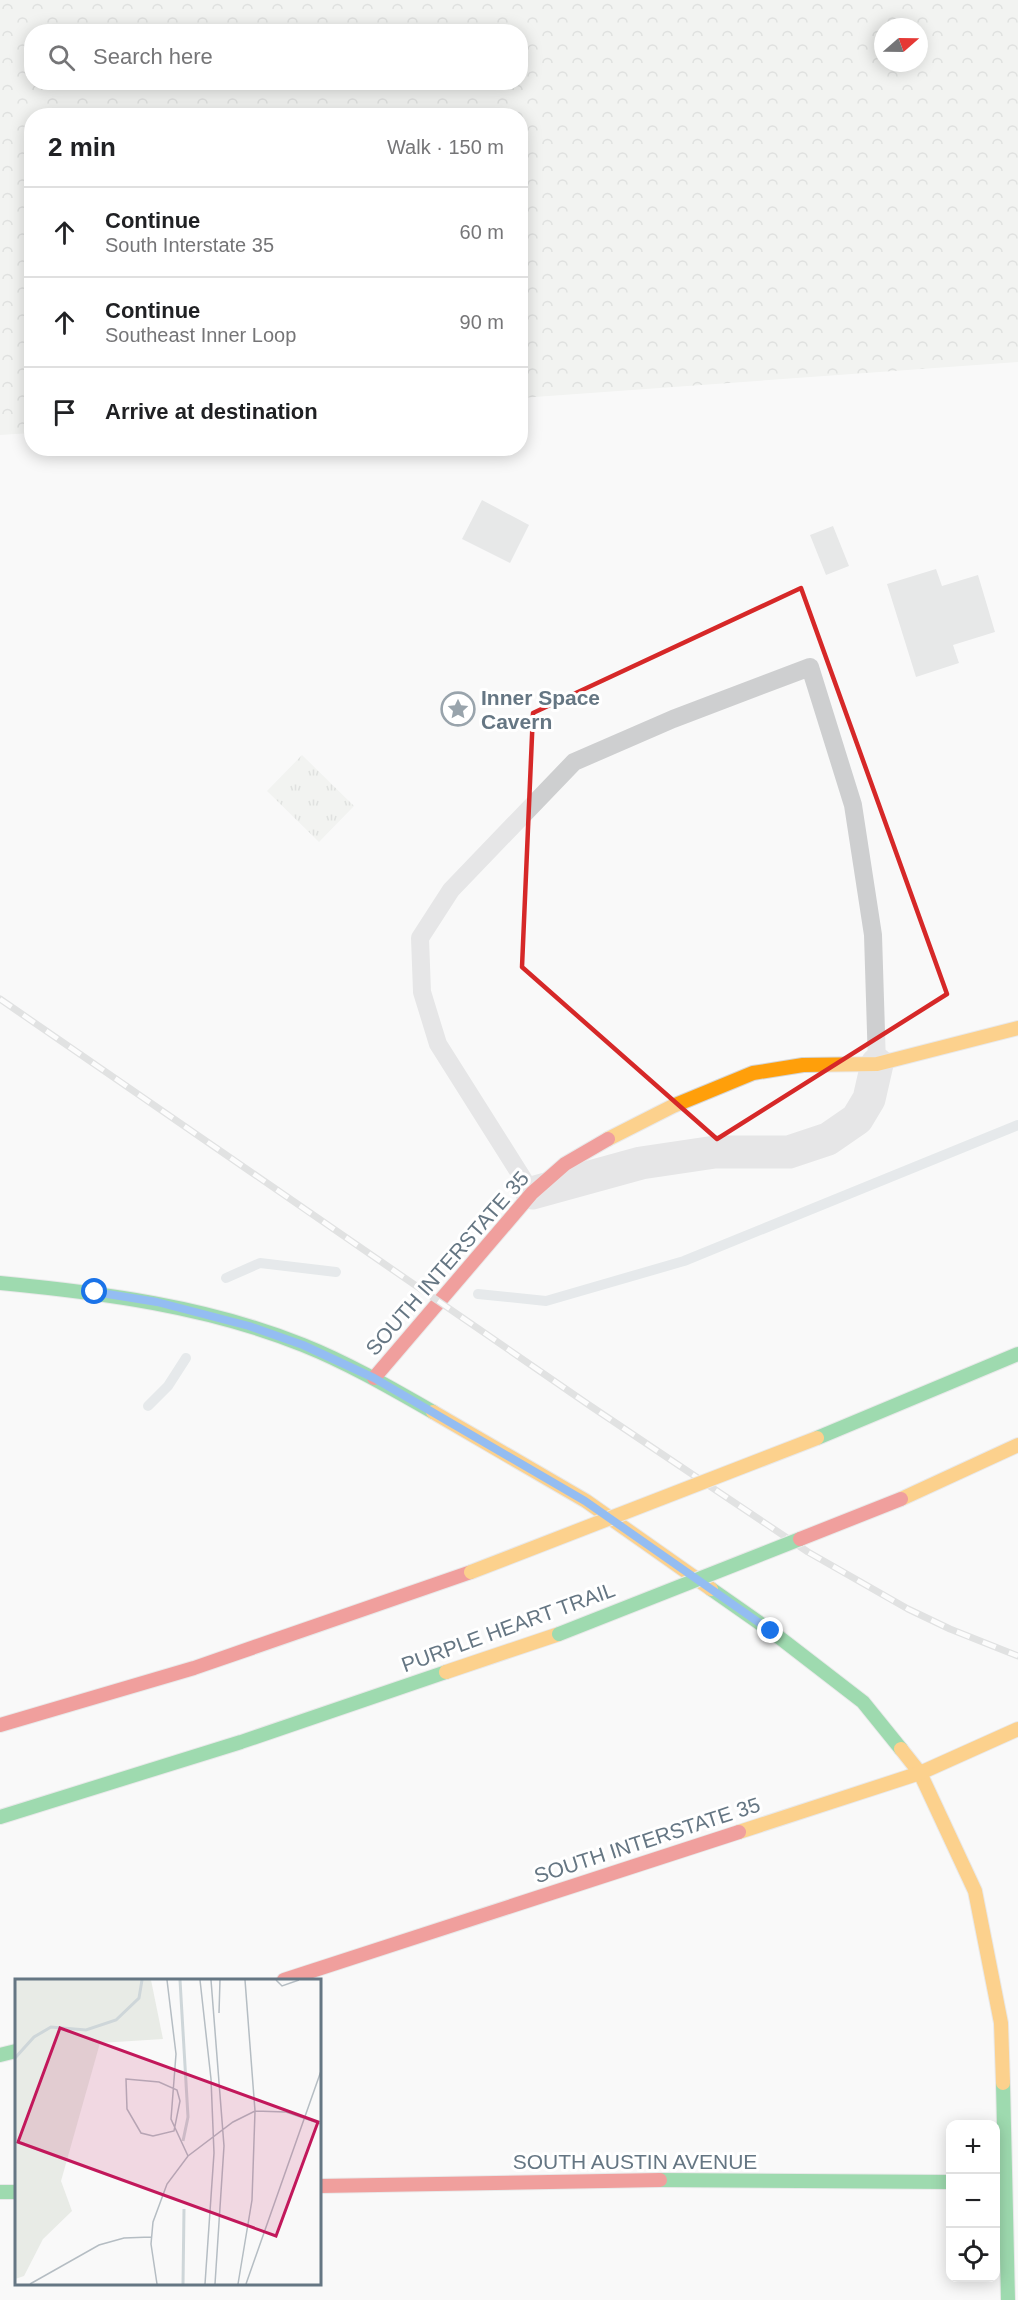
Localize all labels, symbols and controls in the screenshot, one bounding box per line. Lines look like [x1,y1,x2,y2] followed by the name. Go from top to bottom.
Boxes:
[874,18,928,72] north arrow
[24,24,528,90] search box
[45,41,78,74] icon: search
[93,44,213,69] text: Search here
[48,132,116,162] text: 2 min
[387,136,504,158] text: Walk · 150 m
[105,208,200,233] text: Continue
[48,216,81,249] icon: ahead
[460,221,504,243] text: 60 m
[105,234,274,256] text: South Interstate 35
[105,298,200,323] text: Continue
[48,306,81,339] icon: ahead
[460,311,504,333] text: 90 m
[105,324,296,346] text: Southeast Inner Loop
[48,396,81,429] icon: arrive
[105,399,318,424] text: Arrive at destination
[481,686,600,733] place label: Inner Space Cavern
[440,691,476,727] place icon: Inner Space Cavern
[361,1166,533,1360] street label: SOUTH INTERSTATE 35
[81,1278,107,1304] route start
[398,1578,618,1676] street label: PURPLE HEART TRAIL
[757,1617,783,1643] route end
[531,1793,763,1887] street label: SOUTH INTERSTATE 35
[15,1979,321,2285] inset map
[946,2120,1000,2282] map controls
[946,2120,1000,2174] button: +
[513,2150,757,2173] street label: SOUTH AUSTIN AVENUE
[946,2174,1000,2228] button: −
[946,2228,1000,2282] button: locate

